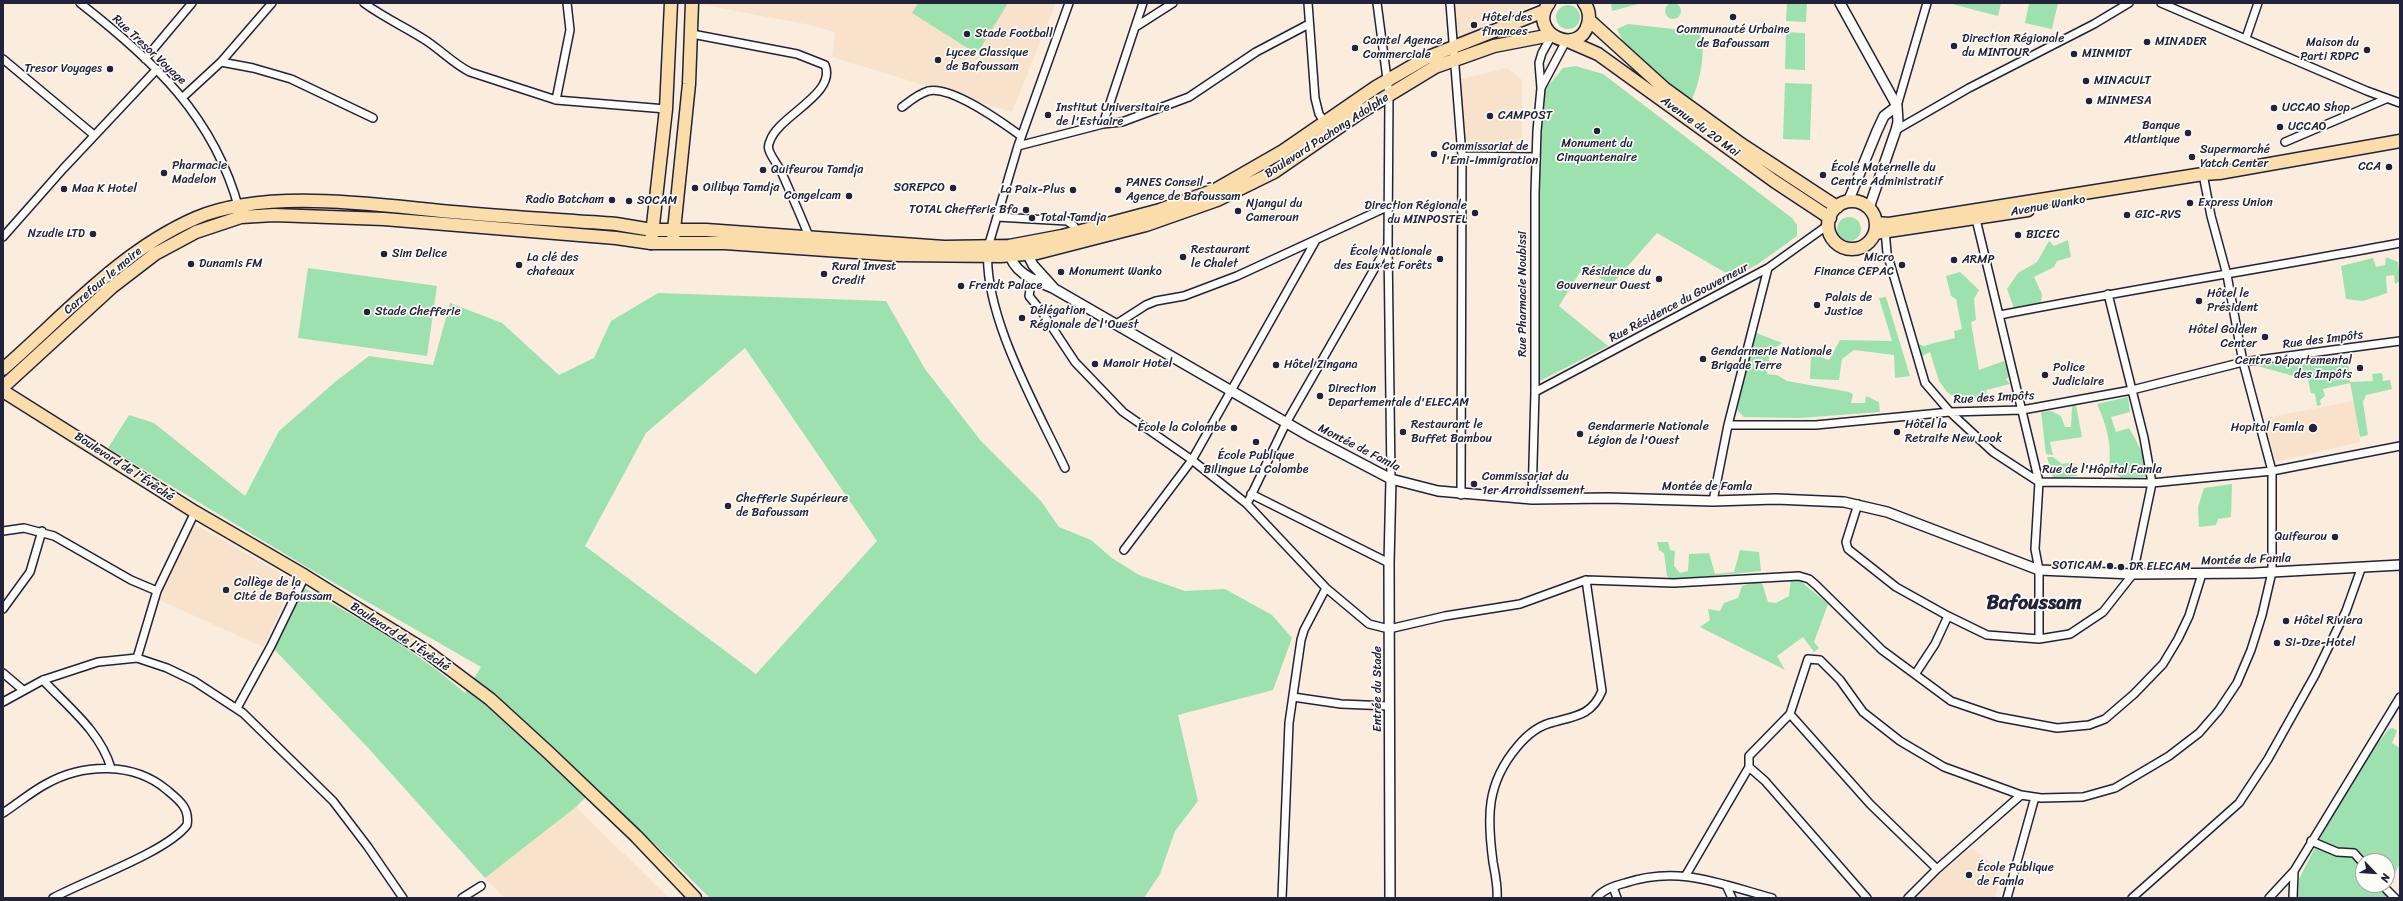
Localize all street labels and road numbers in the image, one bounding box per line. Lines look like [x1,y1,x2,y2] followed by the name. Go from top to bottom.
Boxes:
[109,12,189,88] street label: Rue Tresor Voyage
[1262,90,1392,182] street label: Boulevard Pachong Adolphe
[1658,94,1742,160] street label: Avenue du 20 Mai
[2010,192,2086,220] street label: Avenue Wanko
[1516,231,1530,357] street label: Rue Pharmacie Noubissi
[61,244,145,318] street label: Carrefour le maire
[1607,260,1751,346] street label: Rue Résidence du Gouverneur
[2282,328,2364,352] street label: Rue des Impôts
[1953,389,2035,407] street label: Rue des Impôts
[1316,421,1402,475] street label: Montée de Famla
[72,429,176,505] street label: Boulevard de l'Évêché
[2042,463,2162,477] street label: Rue de l'Hôpital Famla
[1662,480,1752,494] street label: Montée de Famla
[2201,551,2291,569] street label: Montée de Famla
[348,599,452,675] street label: Boulevard de l'Évêché
[1371,646,1385,732] street label: Entrée du Stade

